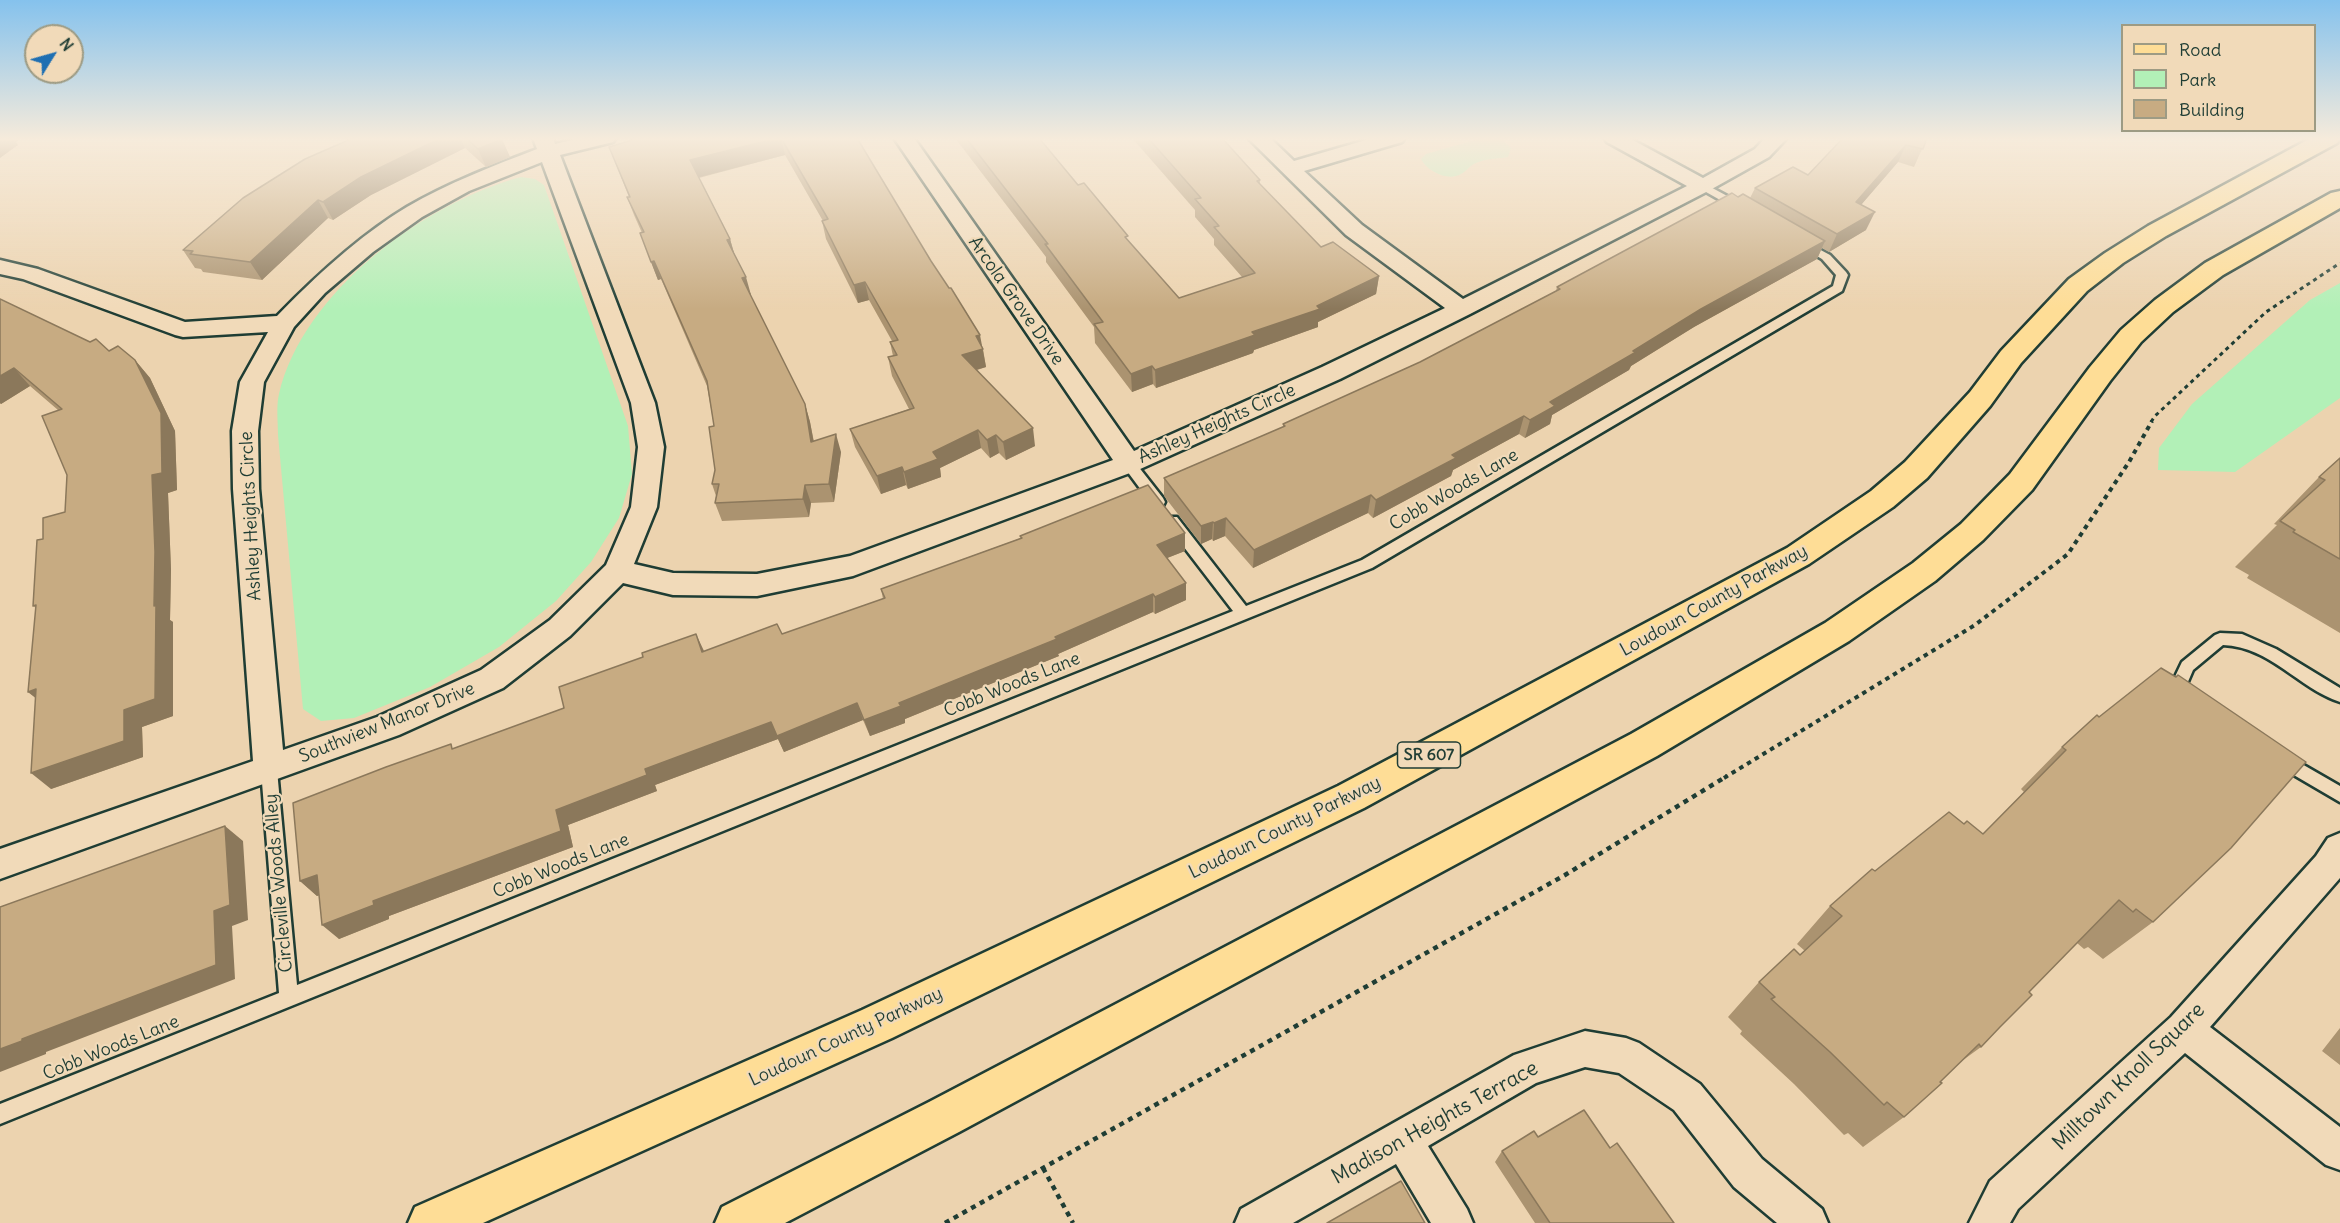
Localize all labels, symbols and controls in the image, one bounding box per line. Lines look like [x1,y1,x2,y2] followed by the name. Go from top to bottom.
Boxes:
[24,24,84,84] north arrow
[2121,24,2316,132] legend
[55,34,78,55] text: N
[2179,38,2221,61] text: Road
[2179,68,2216,91] text: Park
[2179,98,2244,121] text: Building
[964,233,1068,369] street label: Arcola Grove Drive
[1135,380,1299,468] street label: Ashley Heights Circle
[236,431,266,601] street label: Ashley Heights Circle
[1386,444,1522,536] street label: Cobb Woods Lane
[1617,540,1811,662] street label: Loudoun County Parkway
[941,648,1083,722] street label: Cobb Woods Lane
[296,678,478,768] street label: Southview Manor Drive
[1398,742,1460,768] road number: SR 607
[1185,772,1385,884] street label: Loudoun County Parkway
[260,793,298,973] street label: Circleville Woods Alley
[490,829,632,903] street label: Cobb Woods Lane
[746,983,946,1091] street label: Loudoun County Parkway
[2048,998,2210,1156] street label: Milltown Knoll Square
[40,1011,182,1085] street label: Cobb Woods Lane
[1328,1056,1542,1190] street label: Madison Heights Terrace

